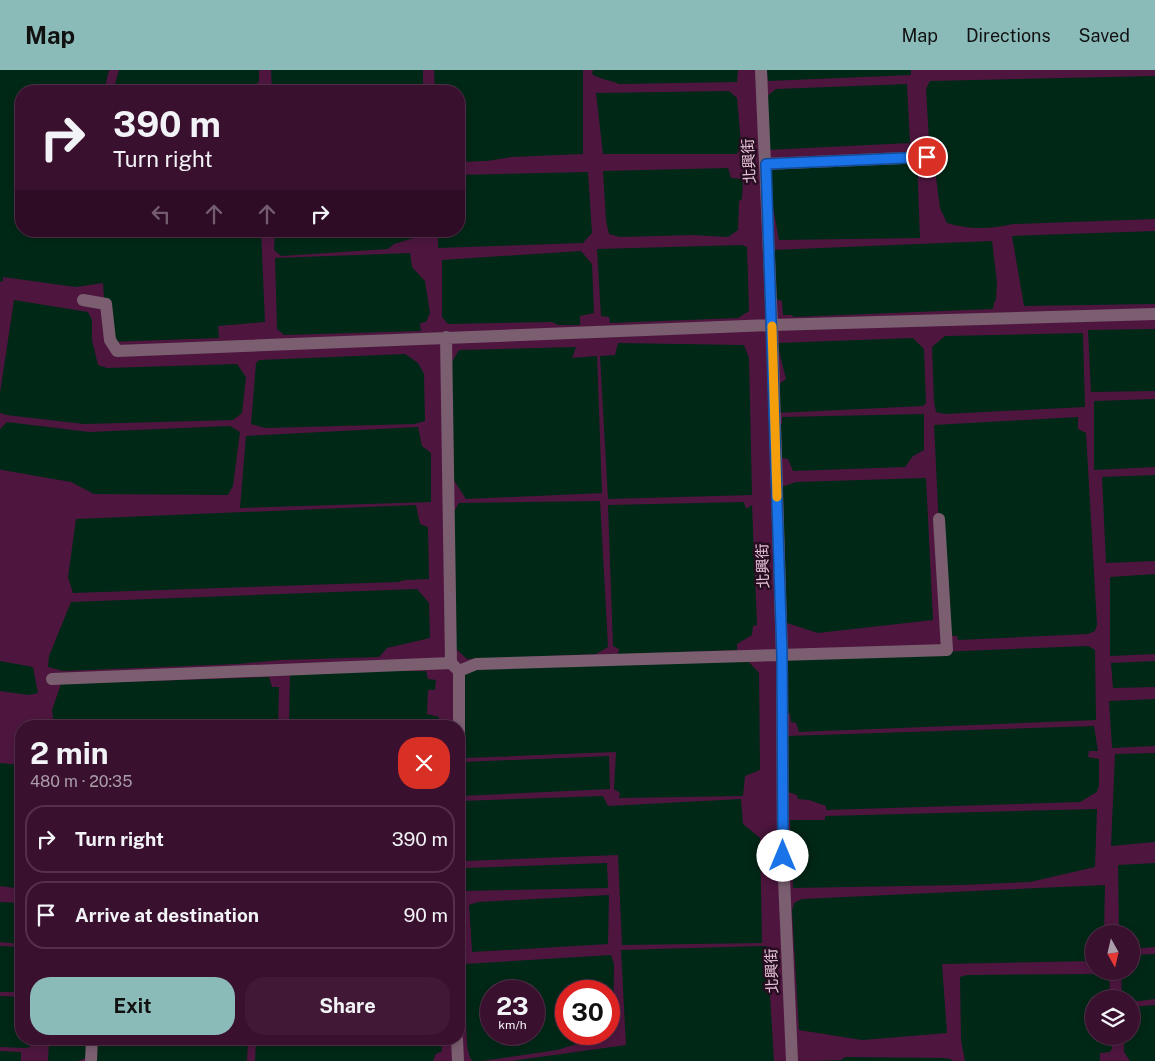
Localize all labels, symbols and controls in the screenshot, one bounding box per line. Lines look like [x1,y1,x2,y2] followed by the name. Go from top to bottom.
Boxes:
[25,21,75,49] text: Map
[901,25,938,46] text: Map
[966,25,1051,46] text: Directions
[1079,25,1130,46] text: Saved
[113,104,221,145] text: 390 m
[30,105,95,170] icon: right
[906,136,948,178] pin
[739,138,758,184] street label: 北興街
[913,143,941,171] icon: arrive
[113,146,213,172] text: Turn right
[147,200,175,228] icon: left
[200,200,228,228] icon: ahead
[253,200,281,228] icon: ahead
[306,200,334,228] icon: right
[753,543,772,589] street label: 北興街
[30,735,109,771] text: 2 min
[398,737,450,789] button: close
[30,772,132,791] text: 480 m · 20:35
[32,825,60,853] icon: right
[75,828,164,850] text: Turn right
[392,828,448,850] text: 390 m
[756,829,808,881] position arrow
[32,901,60,929] icon: arrive
[75,904,259,926] text: Arrive at destination
[404,904,448,926] text: 90 m
[1085,925,1140,980] north arrow
[1085,925,1140,1045] map controls
[762,948,781,994] street label: 北興街
[30,977,235,1035] button: Exit
[245,977,450,1035] button: Share
[555,980,620,1045] speed limit sign: 30
[1085,990,1140,1045] button: layers
[496,991,529,1021] text: 23
[498,1018,527,1032] text: km/h

